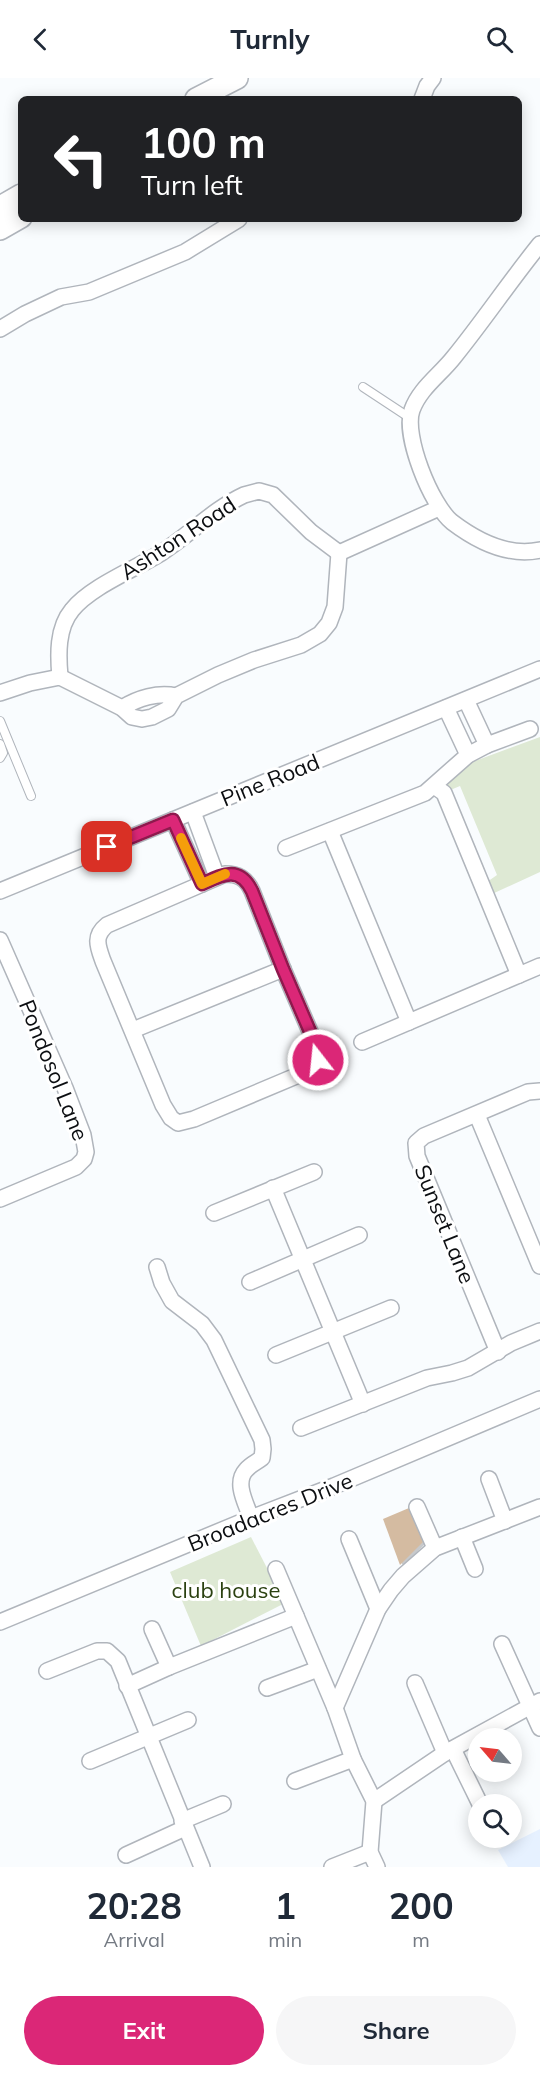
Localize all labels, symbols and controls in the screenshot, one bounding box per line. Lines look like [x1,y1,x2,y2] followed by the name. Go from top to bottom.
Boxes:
[230,22,310,56] text: Turnly
[24,23,57,56] icon: back
[483,23,516,56] icon: search
[141,116,266,169] text: 100 m
[42,120,120,198] icon: left
[141,168,243,202] text: Turn left
[115,490,241,586] street label: Ashton Road
[216,748,324,812] street label: Pine Road
[81,821,132,872] pin
[90,830,123,863] icon: arrive
[13,995,95,1145] street label: Pondosol Lane
[286,1028,350,1092] position arrow
[408,1161,482,1287] street label: Sunset Lane
[183,1466,357,1558] street label: Broadacres Drive
[172,1576,280,1604] park label: club house
[468,1728,522,1782] north arrow
[468,1728,522,1848] map controls
[468,1794,522,1848] button: search
[86,1883,182,1928] text: 20:28
[274,1883,296,1928] text: 1
[389,1883,454,1928] text: 200
[104,1927,165,1952] text: Arrival
[268,1927,302,1952] text: min
[412,1927,430,1952] text: m
[24,1996,264,2065] button: Exit
[276,1996,516,2065] button: Share

